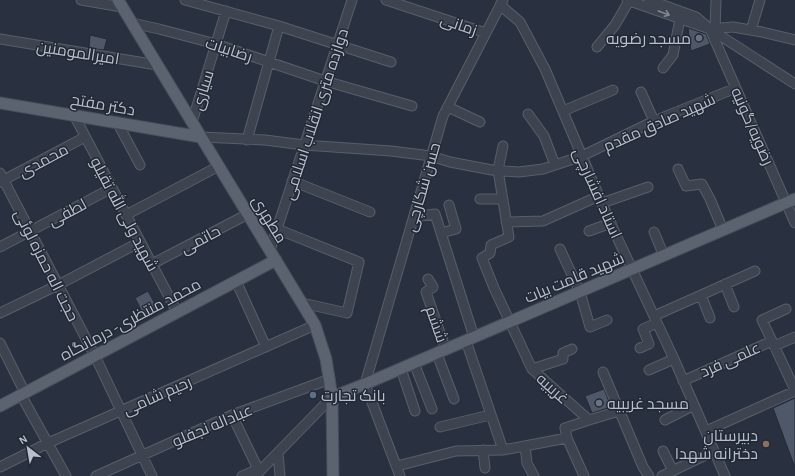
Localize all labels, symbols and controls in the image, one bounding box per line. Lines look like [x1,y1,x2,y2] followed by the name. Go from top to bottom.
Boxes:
[657,10,669,18] one-way arrow
[438,11,479,41] street label: زمانی
[281,27,353,202] street label: دوازده متری انقلاب اسلامی
[606,31,691,48] place label: مسجد رضویه
[694,33,704,43] marker: مسجد رضویه
[203,35,254,66] street label: رضابیات
[35,39,120,69] street label: امیرالمومنین
[189,68,219,113] street label: سیاری
[727,85,776,168] street label: رضویه/گونیه
[601,90,719,158] street label: شهید صادق مقدم
[69,91,136,121] street label: دکتر مفتح
[16,141,72,182] street label: محمدی
[402,141,446,234] street label: حسن شکارچی
[567,145,625,242] street label: استاد افشارچی
[86,153,164,275] street label: شهید ولی الله تقیلو
[247,193,289,247] street label: مطهری
[46,196,90,231] street label: لطفی
[9,207,81,325] street label: حجت اله حمزه لوئی
[178,223,224,259] street label: حاتمی
[522,249,627,308] street label: شهید قامت بیات
[57,276,204,366] street label: محمد منتظری- درمانگاه
[420,304,451,346] street label: ششم
[698,340,764,382] street label: علمی فرد
[532,370,572,408] street label: غریبیه
[120,373,195,421] street label: رحیم شامی
[321,388,385,405] place label: بانک تجارت
[308,390,318,400] marker: بانک تجارت
[607,396,689,413] place label: مسجد غریبیه
[594,398,604,408] marker: مسجد غریبیه
[170,402,255,451] street label: عباداله نجفلو
[8,428,48,468] north arrow
[675,428,758,464] place label: دبیرستان دخترانه شهدا
[17,433,29,447] text: N
[761,439,771,449] marker: دبیرستان دخترانه شهدا

